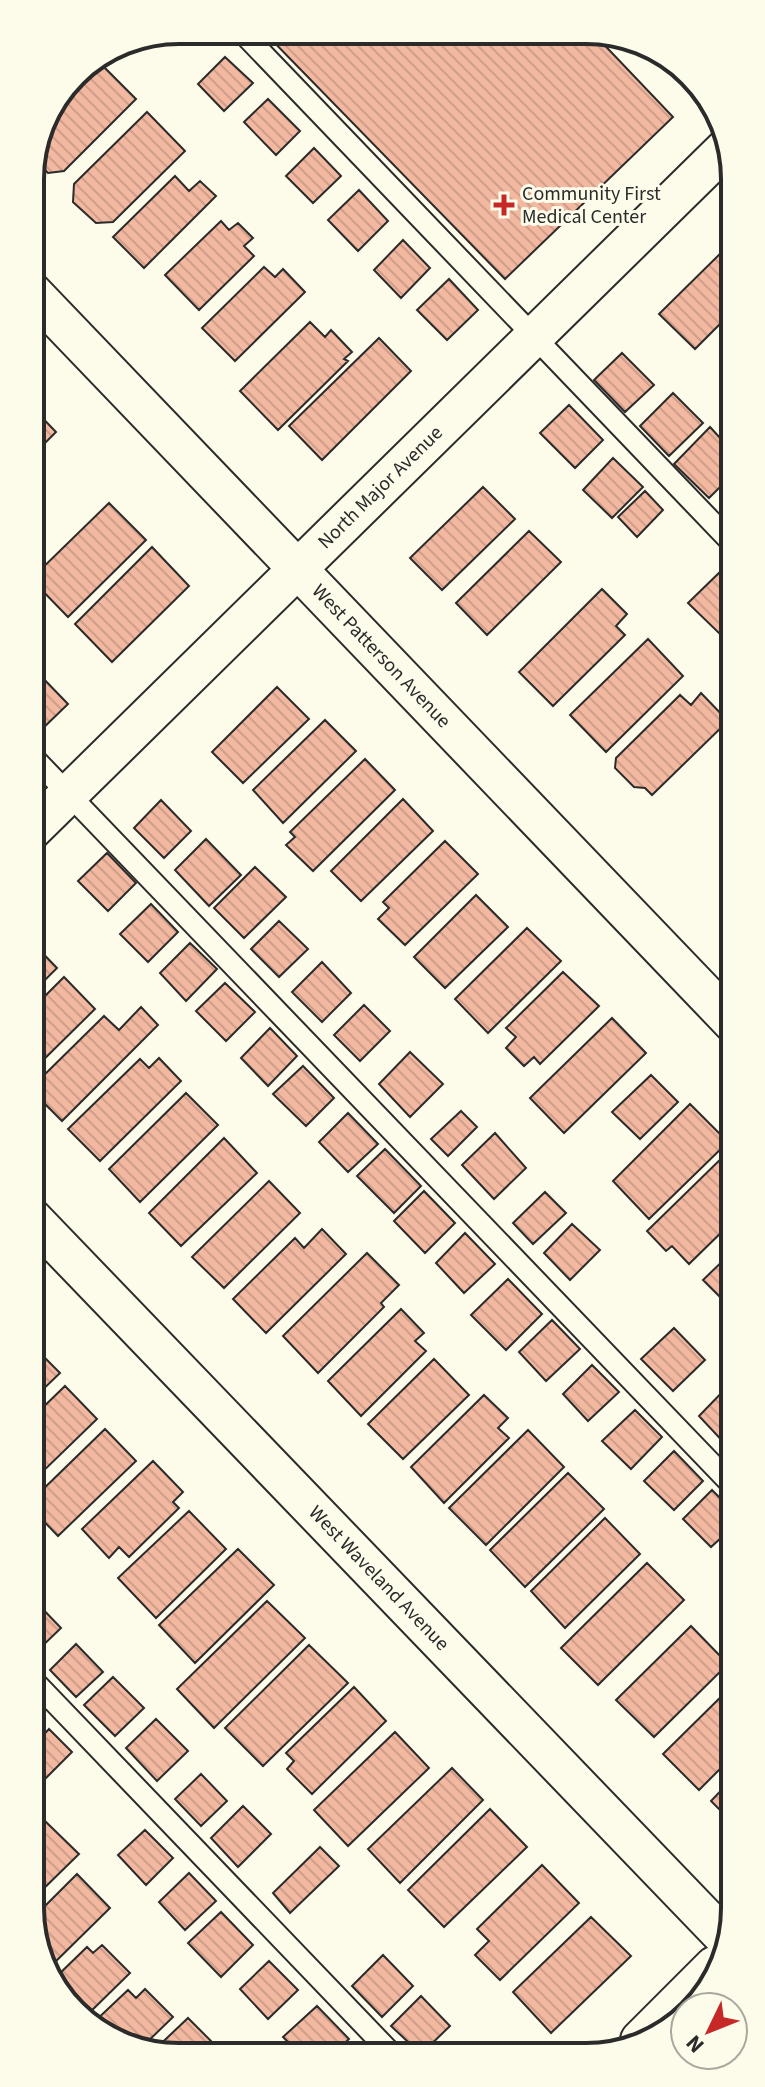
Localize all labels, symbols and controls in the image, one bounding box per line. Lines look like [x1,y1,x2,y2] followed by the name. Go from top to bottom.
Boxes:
[522,180,661,231] place label: Community First Medical Center
[493,194,515,216] marker: Community First Medical Center
[312,419,449,556] street label: North Major Avenue
[305,578,457,735] street label: West Patterson Avenue
[302,1499,455,1657] street label: West Waveland Avenue
[669,1991,749,2071] north arrow
[678,2028,712,2060] text: N

